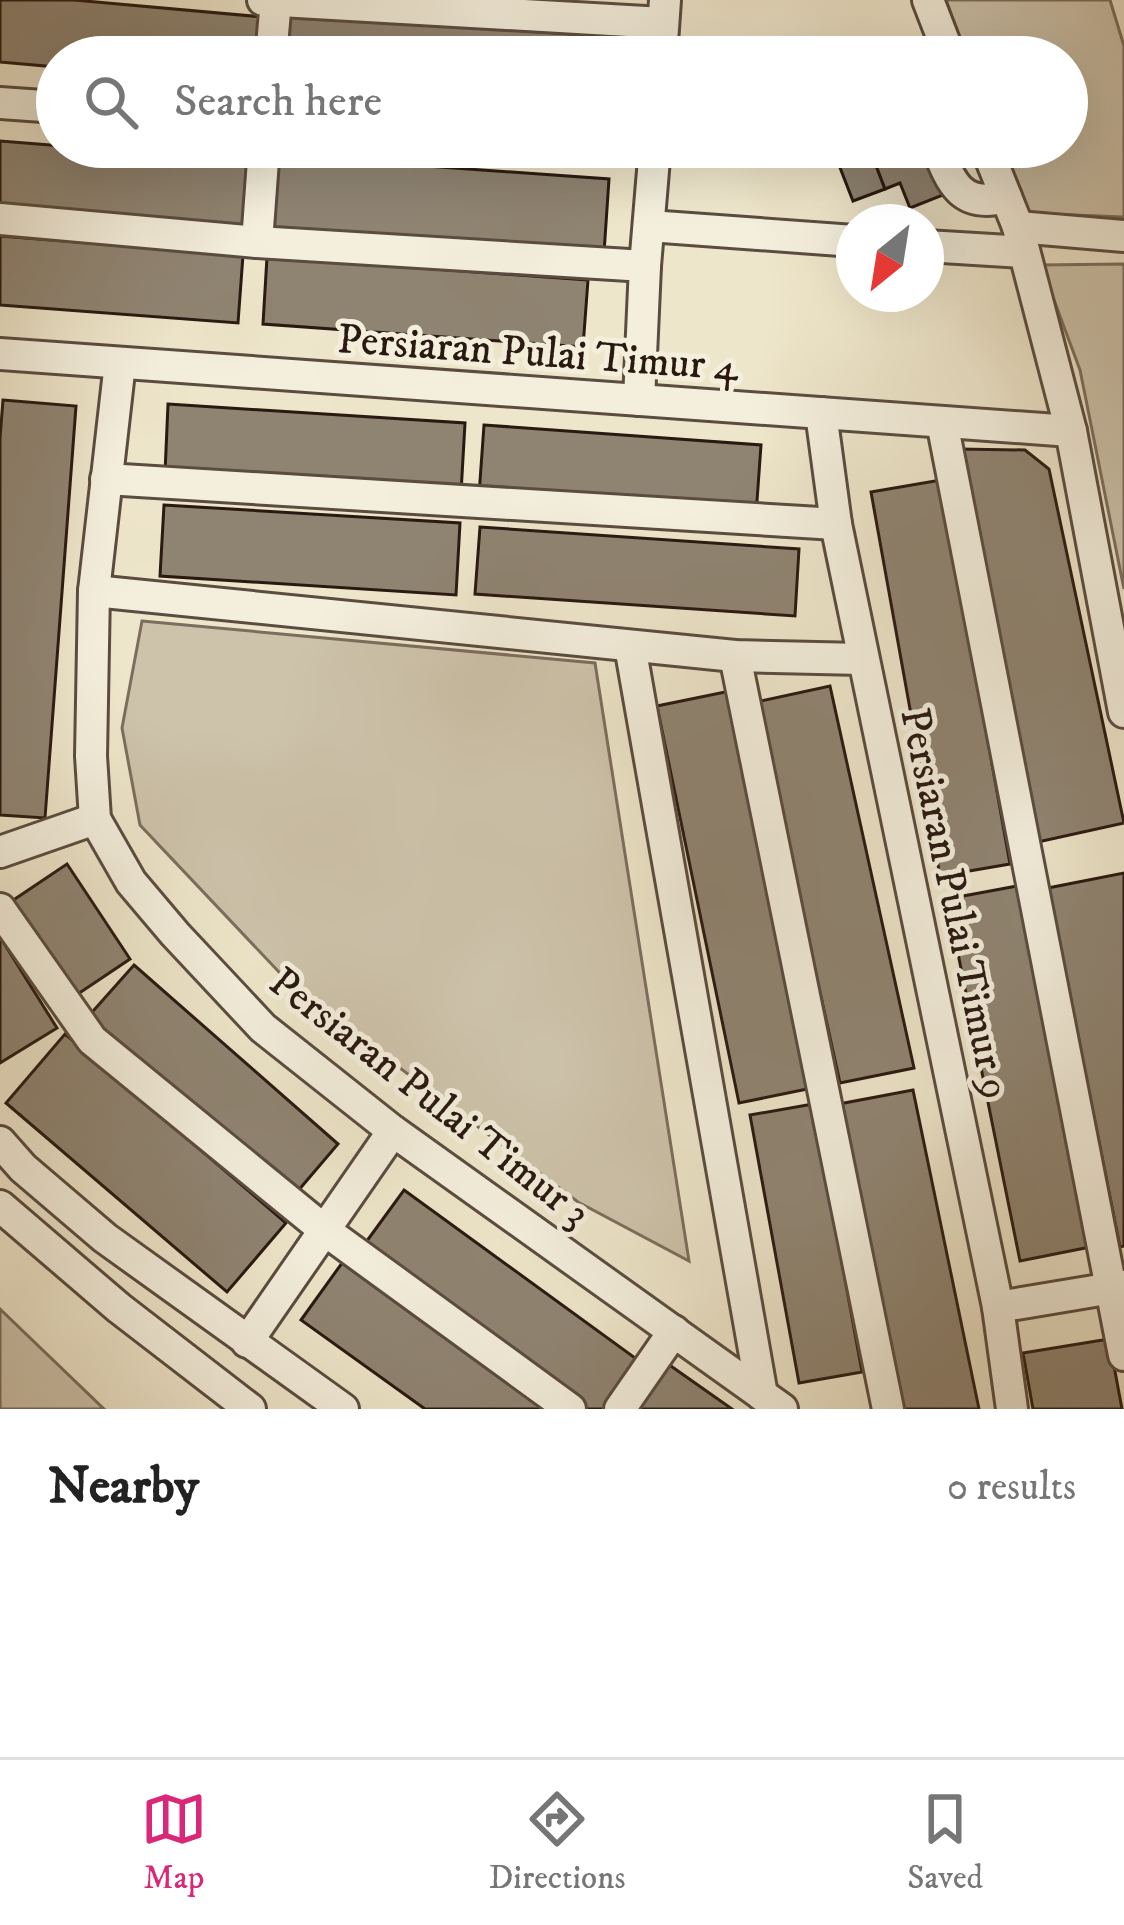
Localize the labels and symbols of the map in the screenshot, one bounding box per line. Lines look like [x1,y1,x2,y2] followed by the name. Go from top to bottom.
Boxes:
[836,204,944,312] north arrow
[336,314,741,394] street label: Persiaran Pulai Timur 4
[887,703,1021,1104] street label: Persiaran Pulai Timur 9
[258,957,600,1240] street label: Persiaran Pulai Timur 3

